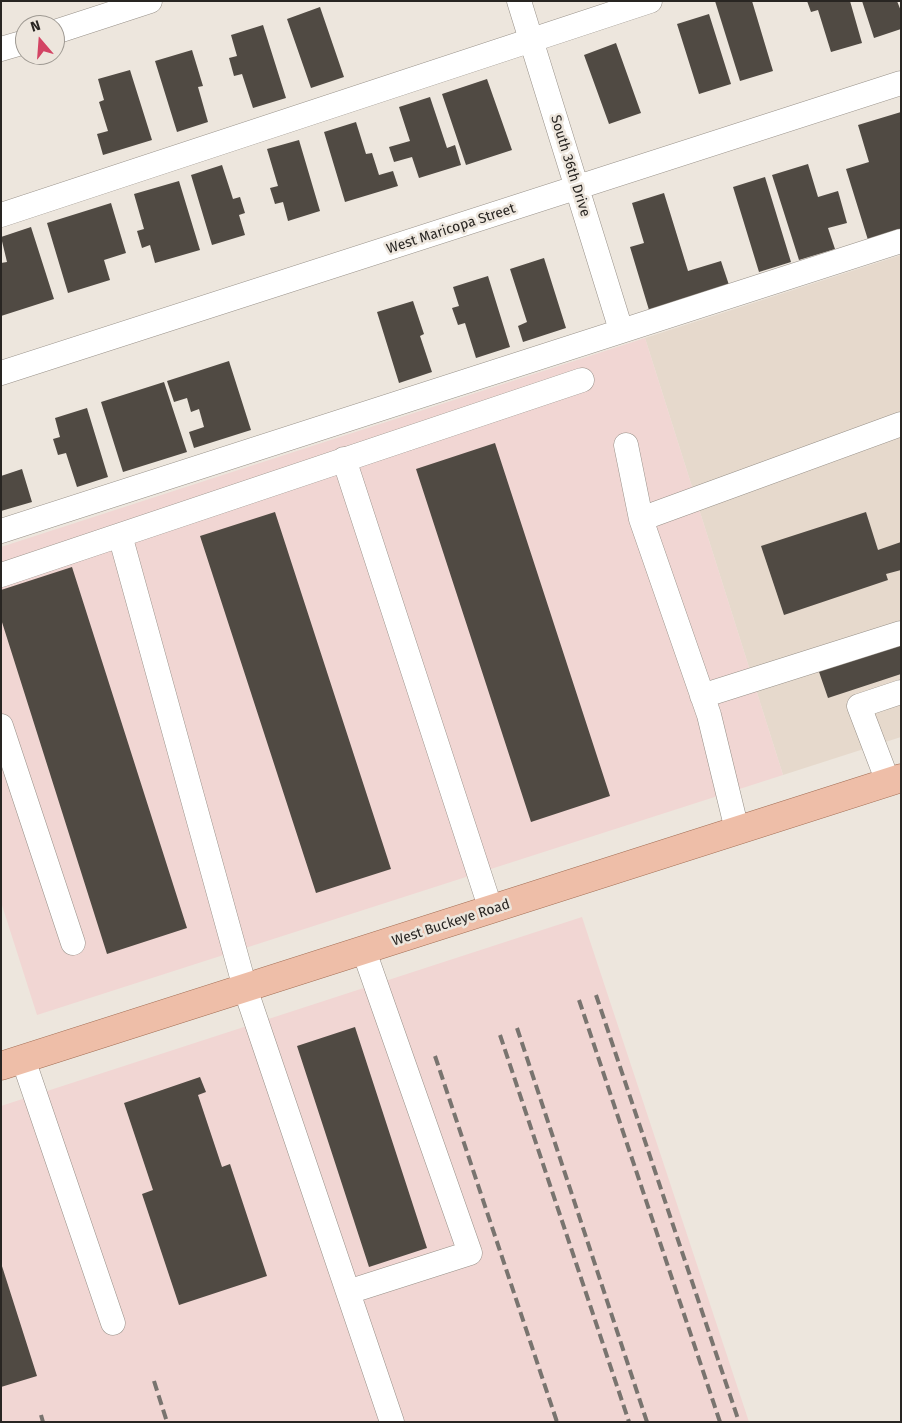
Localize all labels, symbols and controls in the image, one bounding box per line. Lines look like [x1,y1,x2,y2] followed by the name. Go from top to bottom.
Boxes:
[15,15,65,65] north arrow
[28,17,43,36] text: N
[547,113,593,219] street label: South 36th Drive
[385,200,517,258] street label: West Maricopa Street
[390,896,512,950] street label: West Buckeye Road

